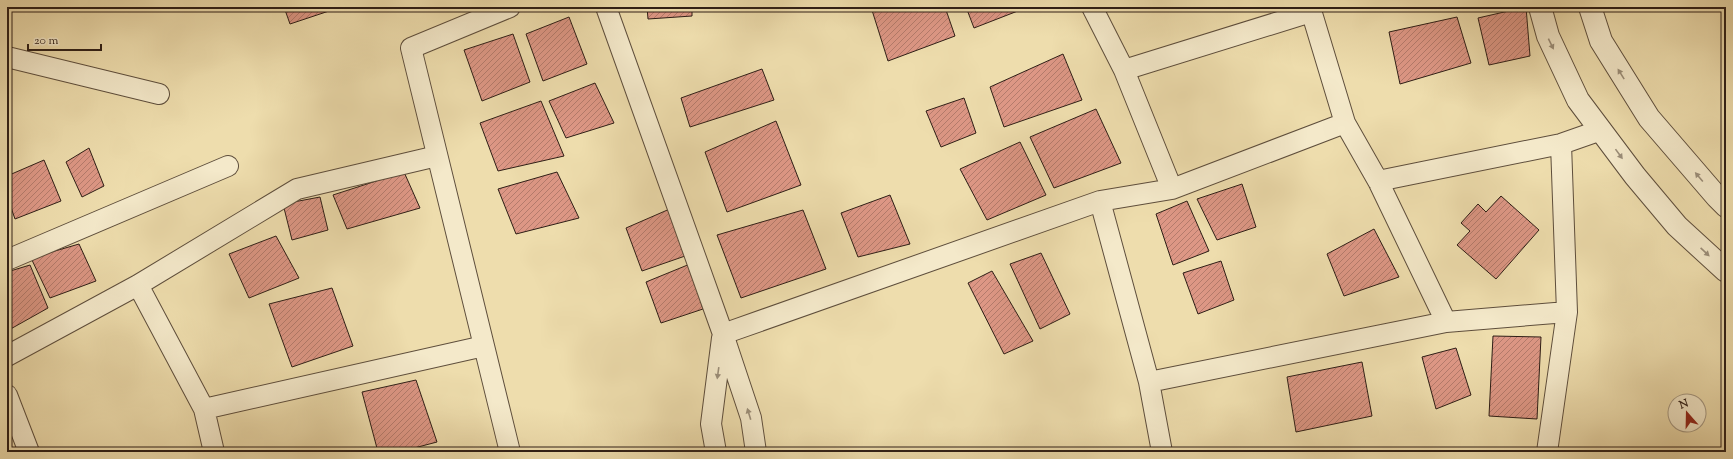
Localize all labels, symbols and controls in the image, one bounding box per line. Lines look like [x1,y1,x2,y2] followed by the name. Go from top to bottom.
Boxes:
[28,26,101,52] scale bar
[34,32,59,50] text: 20 m
[1548,39,1555,50] one-way arrow
[1617,69,1625,79] one-way arrow
[1615,149,1624,160] one-way arrow
[1695,172,1704,182] one-way arrow
[1700,247,1710,256] one-way arrow
[715,366,721,379] one-way arrow
[1667,393,1707,433] north arrow
[1676,395,1691,414] text: N
[746,407,752,419] one-way arrow

